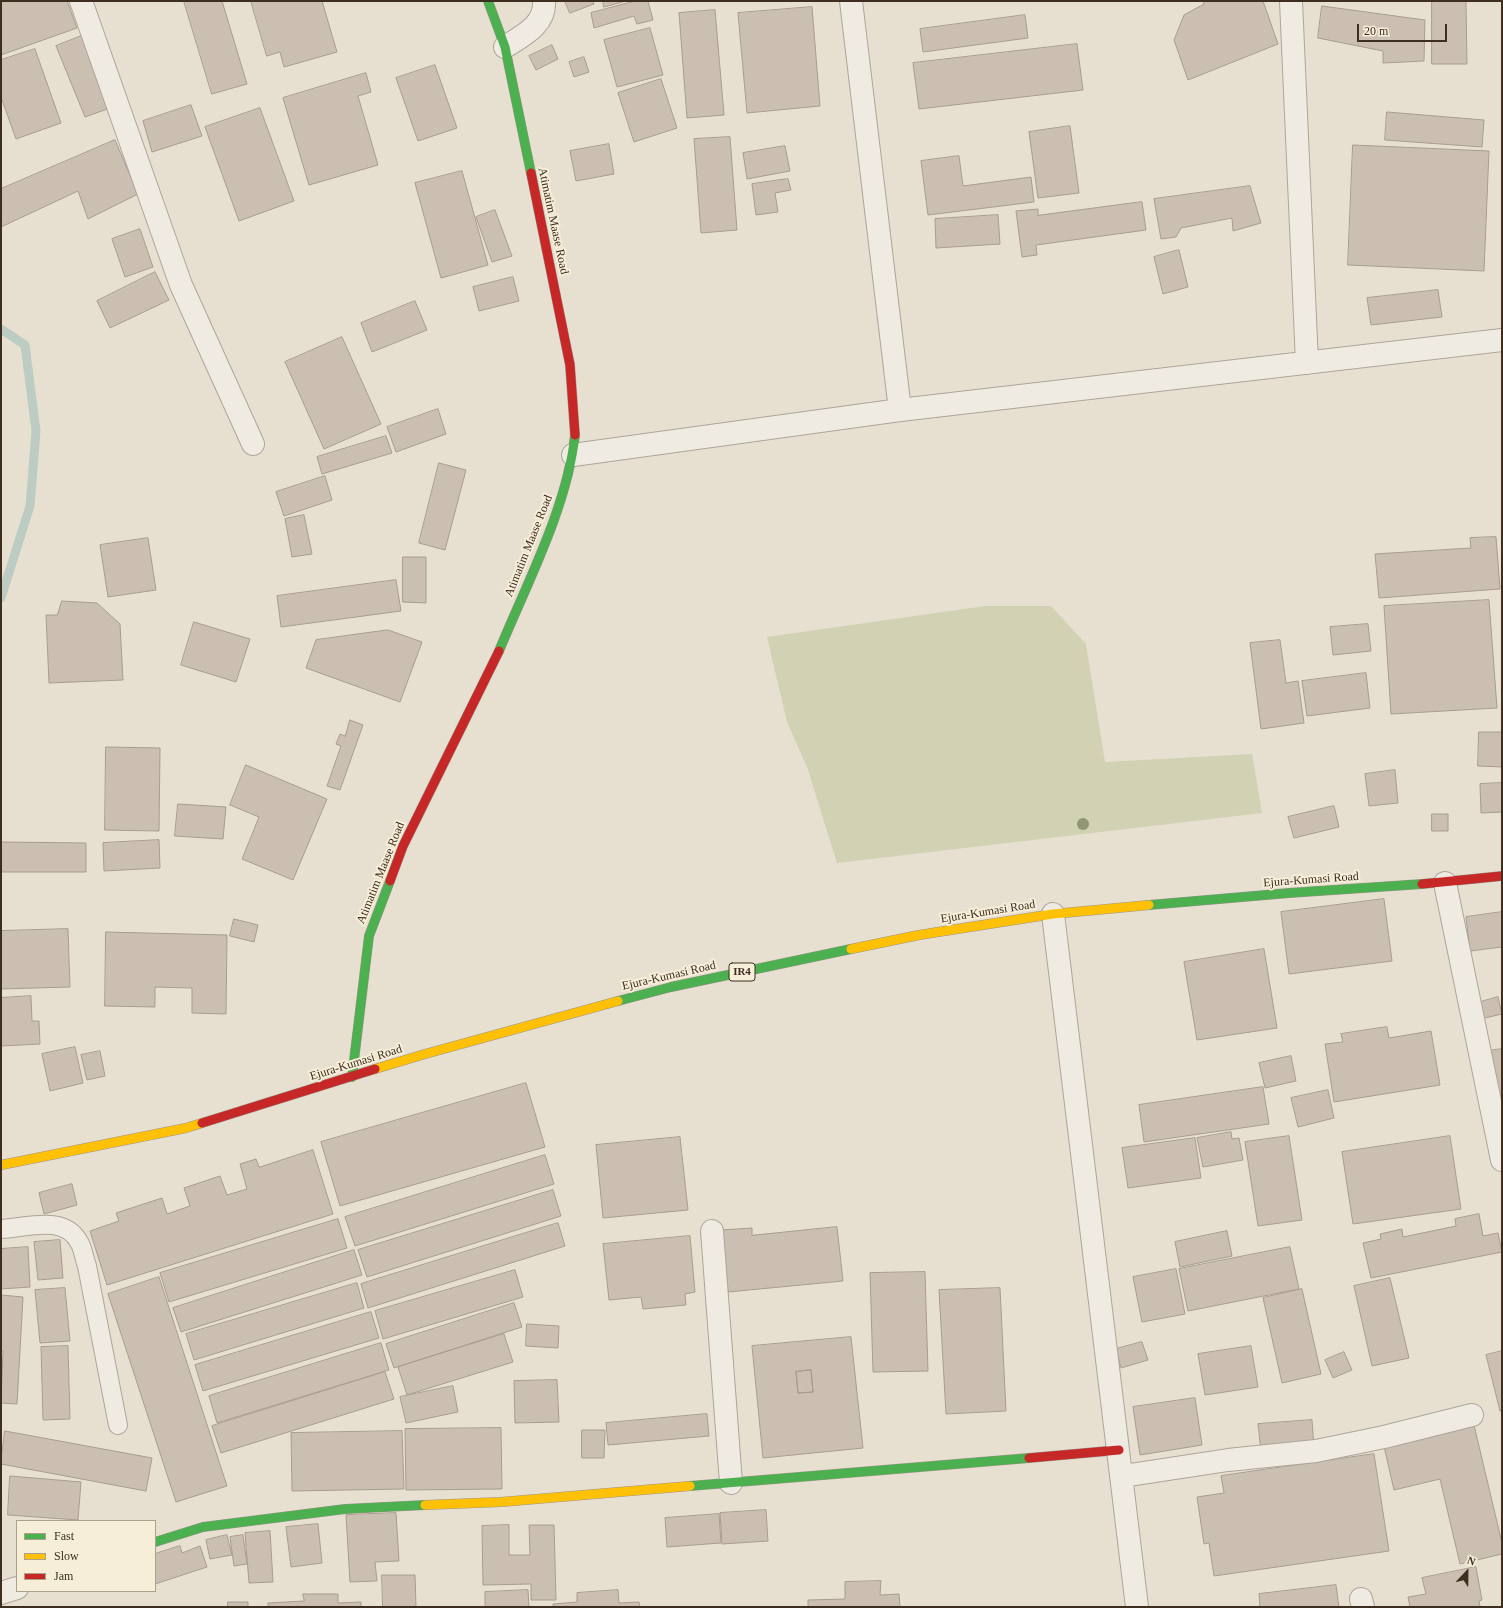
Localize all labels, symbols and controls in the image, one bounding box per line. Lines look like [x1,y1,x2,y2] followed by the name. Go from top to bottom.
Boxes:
[1359,16,1449,42] scale bar
[1364,24,1388,38] text: 20 m
[535,166,571,276] street label: Atimatim Maase Road
[502,493,556,599] street label: Atimatim Maase Road
[354,820,408,926] street label: Atimatim Maase Road
[1263,869,1359,891] street label: Ejura-Kumasi Road
[940,897,1036,927] street label: Ejura-Kumasi Road
[621,958,717,994] street label: Ejura-Kumasi Road
[729,963,755,981] road number: IR4
[308,1042,404,1084] street label: Ejura-Kumasi Road
[16,1520,156,1592] legend
[54,1529,74,1543] text: Fast
[54,1549,79,1563] text: Slow
[1447,1552,1487,1592] north arrow
[1466,1554,1477,1568] text: N
[54,1569,73,1583] text: Jam

